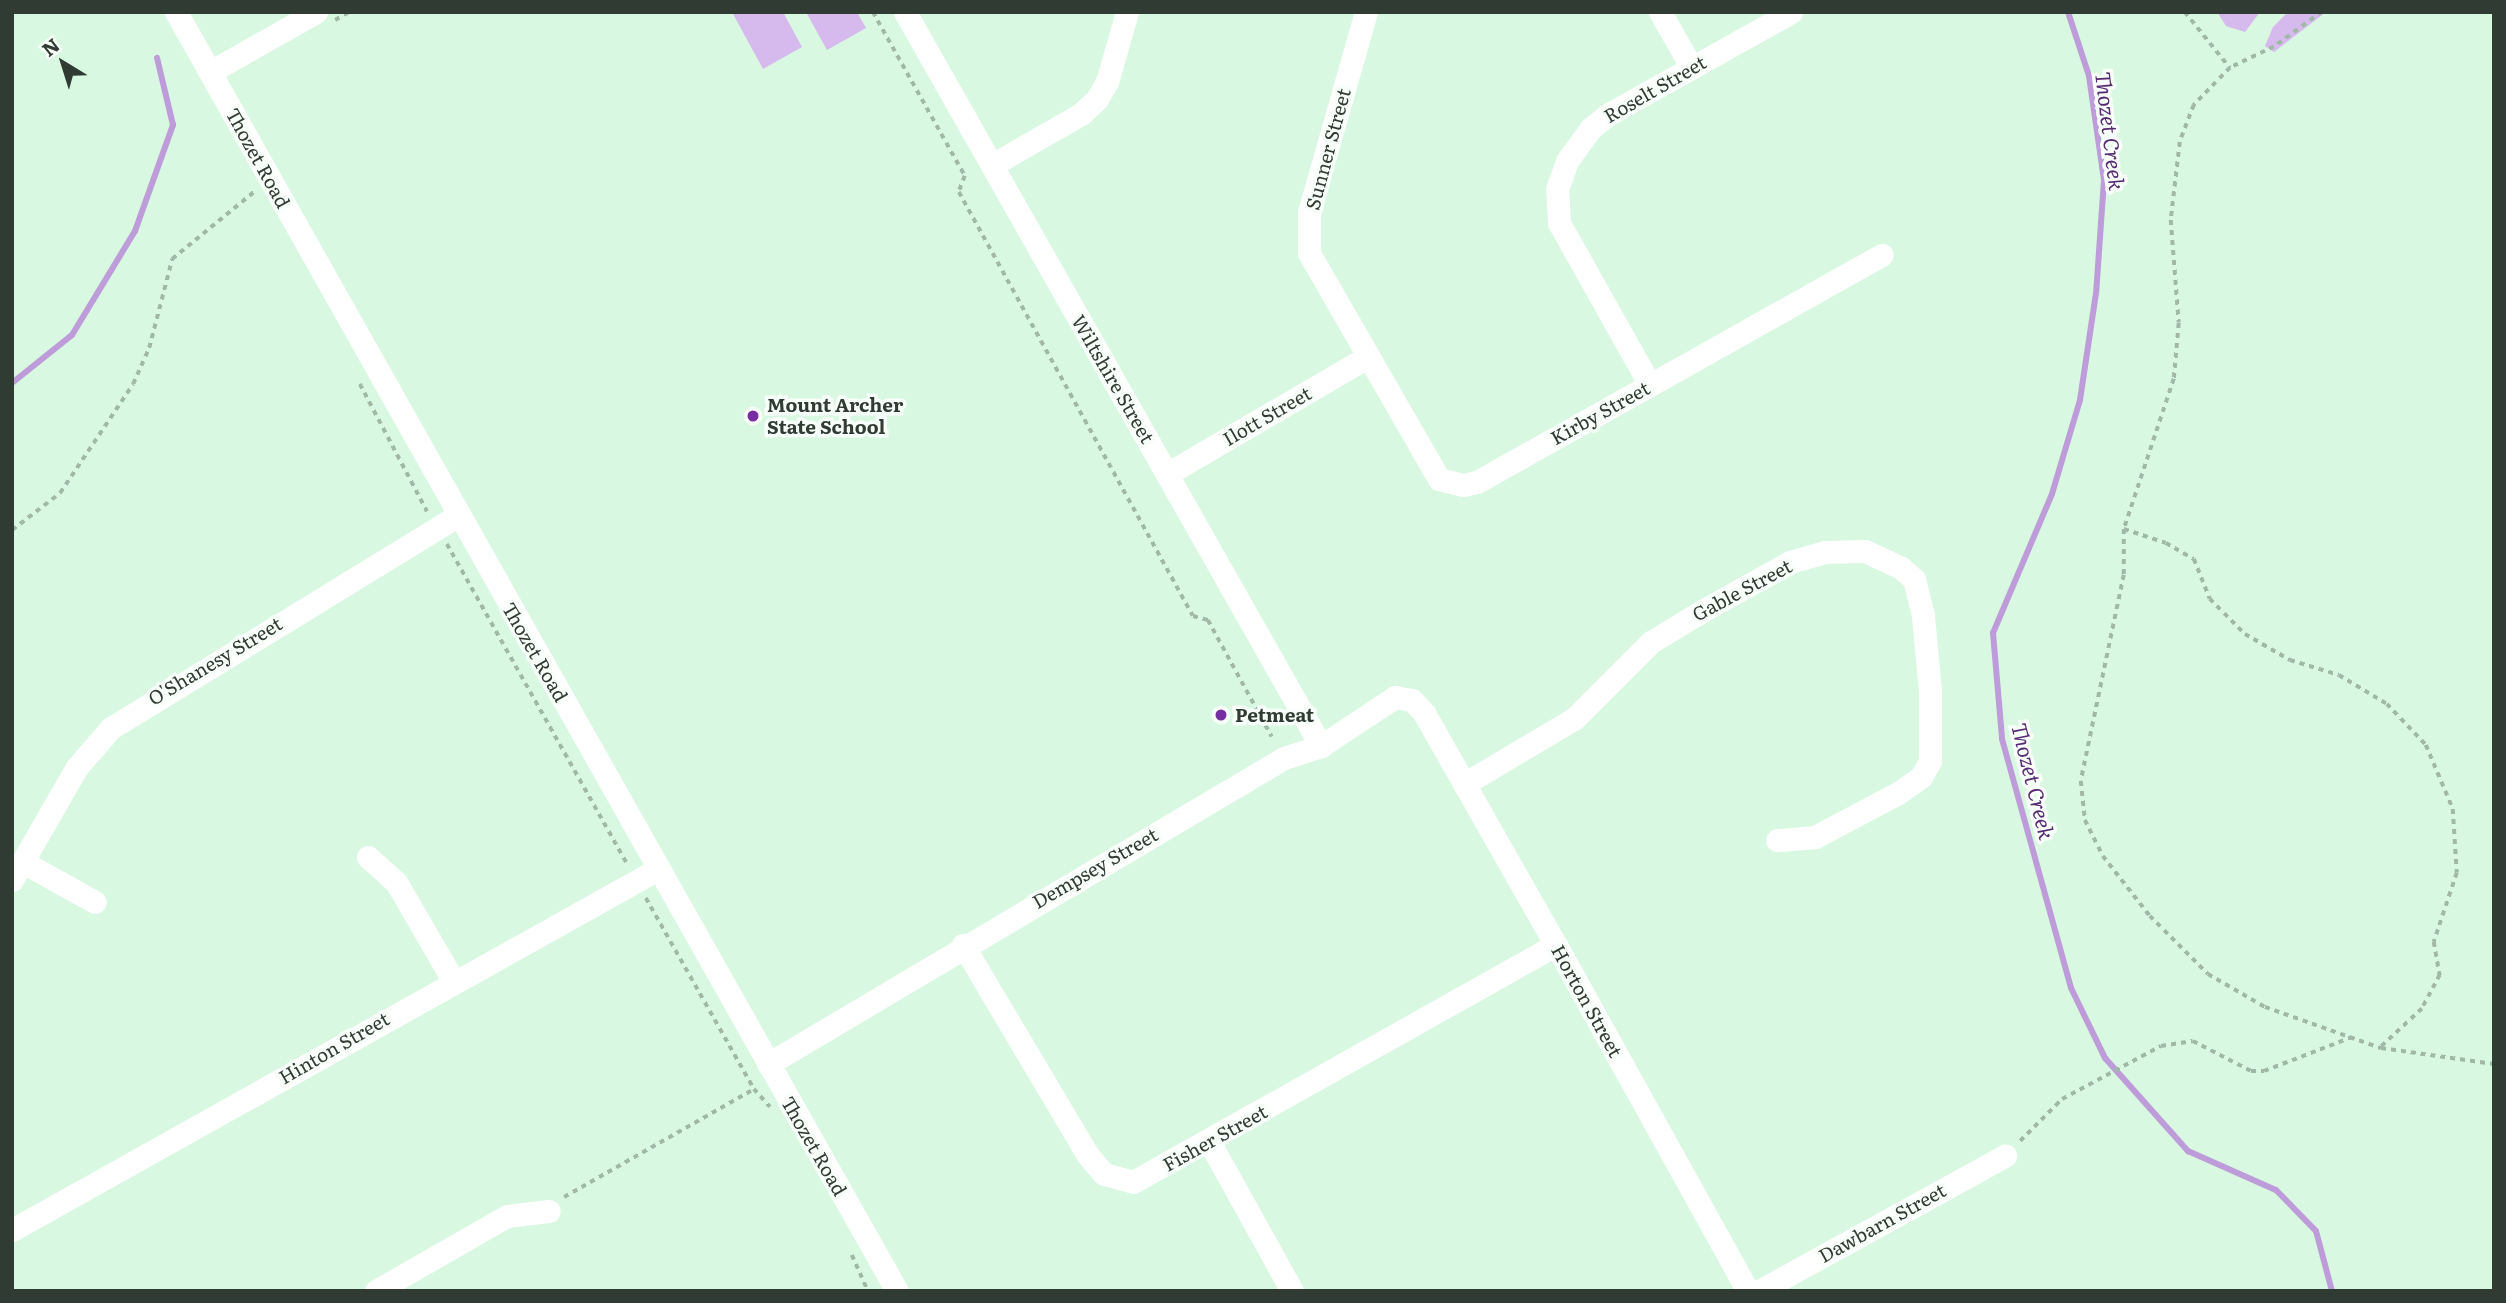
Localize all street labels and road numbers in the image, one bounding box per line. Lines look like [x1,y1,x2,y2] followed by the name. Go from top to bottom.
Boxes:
[1600,51,1710,127] street label: Roselt Street
[1301,86,1355,212] street label: Sunner Street
[221,104,295,212] street label: Thozet Road
[1067,311,1159,447] street label: Wiltshire Street
[1547,376,1653,450] street label: Kirby Street
[1219,382,1315,450] street label: Ilott Street
[1688,554,1796,626] street label: Gable Street
[497,598,573,706] street label: Thozet Road
[144,612,286,710] street label: O'Shanesy Street
[1028,823,1162,913] street label: Dempsey Street
[1547,941,1627,1061] street label: Horton Street
[275,1007,393,1089] street label: Hinton Street
[776,1092,852,1200] street label: Thozet Road
[1159,1100,1271,1176] street label: Fisher Street
[1814,1179,1950,1267] street label: Dawbarn Street

